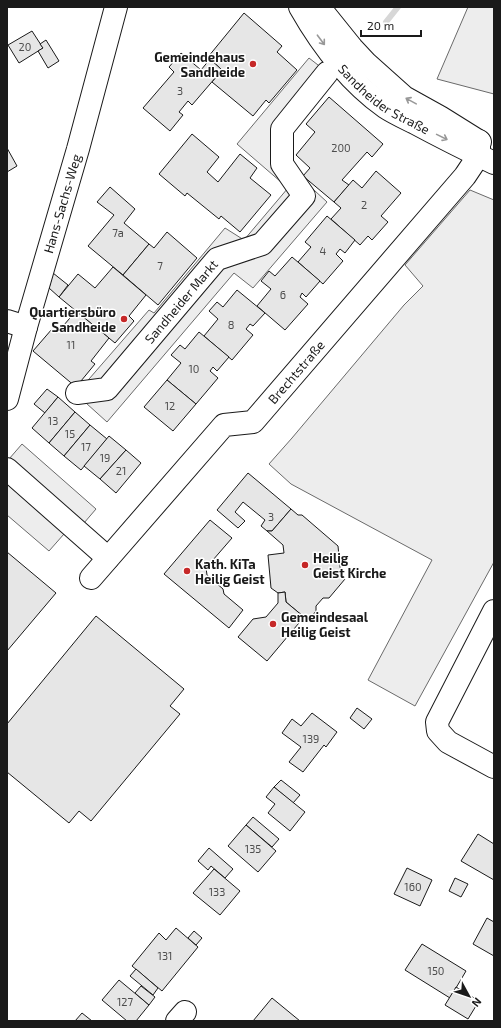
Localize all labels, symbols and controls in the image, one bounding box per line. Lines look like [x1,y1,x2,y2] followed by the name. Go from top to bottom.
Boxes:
[361,12,421,38] scale bar
[367,18,394,32] text: 20 m
[317,34,325,45] one-way arrow
[19,40,31,53] house number: 20
[154,49,245,80] place label: Gemeindehaus Sandheide
[248,59,258,69] marker: Gemeindehaus Sandheide
[335,61,433,137] street label: Sandheider Straße
[177,84,183,97] house number: 3
[405,97,417,105] one-way arrow
[436,134,448,141] one-way arrow
[331,141,351,154] house number: 200
[40,152,84,255] street label: Hans-Sachs-Weg
[361,198,367,211] house number: 2
[112,226,124,239] house number: 7a
[320,244,327,257] house number: 4
[141,256,221,347] street label: Sandheider Markt
[157,259,163,272] house number: 7
[280,288,286,301] house number: 6
[29,304,116,335] place label: Quartiersbüro Sandheide
[119,314,129,324] marker: Quartiersbüro Sandheide
[228,318,234,331] house number: 8
[264,337,328,407] street label: Brechtstraße
[67,338,75,351] house number: 11
[188,362,200,375] house number: 10
[165,399,175,412] house number: 12
[48,414,58,427] house number: 13
[65,427,75,440] house number: 15
[81,440,91,453] house number: 17
[100,451,110,464] house number: 19
[116,464,126,477] house number: 21
[268,510,274,523] house number: 3
[313,550,386,581] place label: Heilig Geist Kirche
[195,556,265,587] place label: Kath. KiTa Heilig Geist
[300,560,310,570] marker: Heilig Geist Kirche
[182,566,192,576] marker: Kath. KiTa Heilig Geist
[281,609,369,640] place label: Gemeindesaal Heilig Geist
[268,619,278,629] marker: Gemeindesaal Heilig Geist
[303,732,319,745] house number: 139
[245,842,261,855] house number: 135
[404,880,422,893] house number: 160
[209,885,225,898] house number: 133
[158,949,172,962] house number: 131
[428,964,444,977] house number: 150
[449,976,489,1016] north arrow
[117,995,133,1008] house number: 127
[469,996,485,1010] text: N

